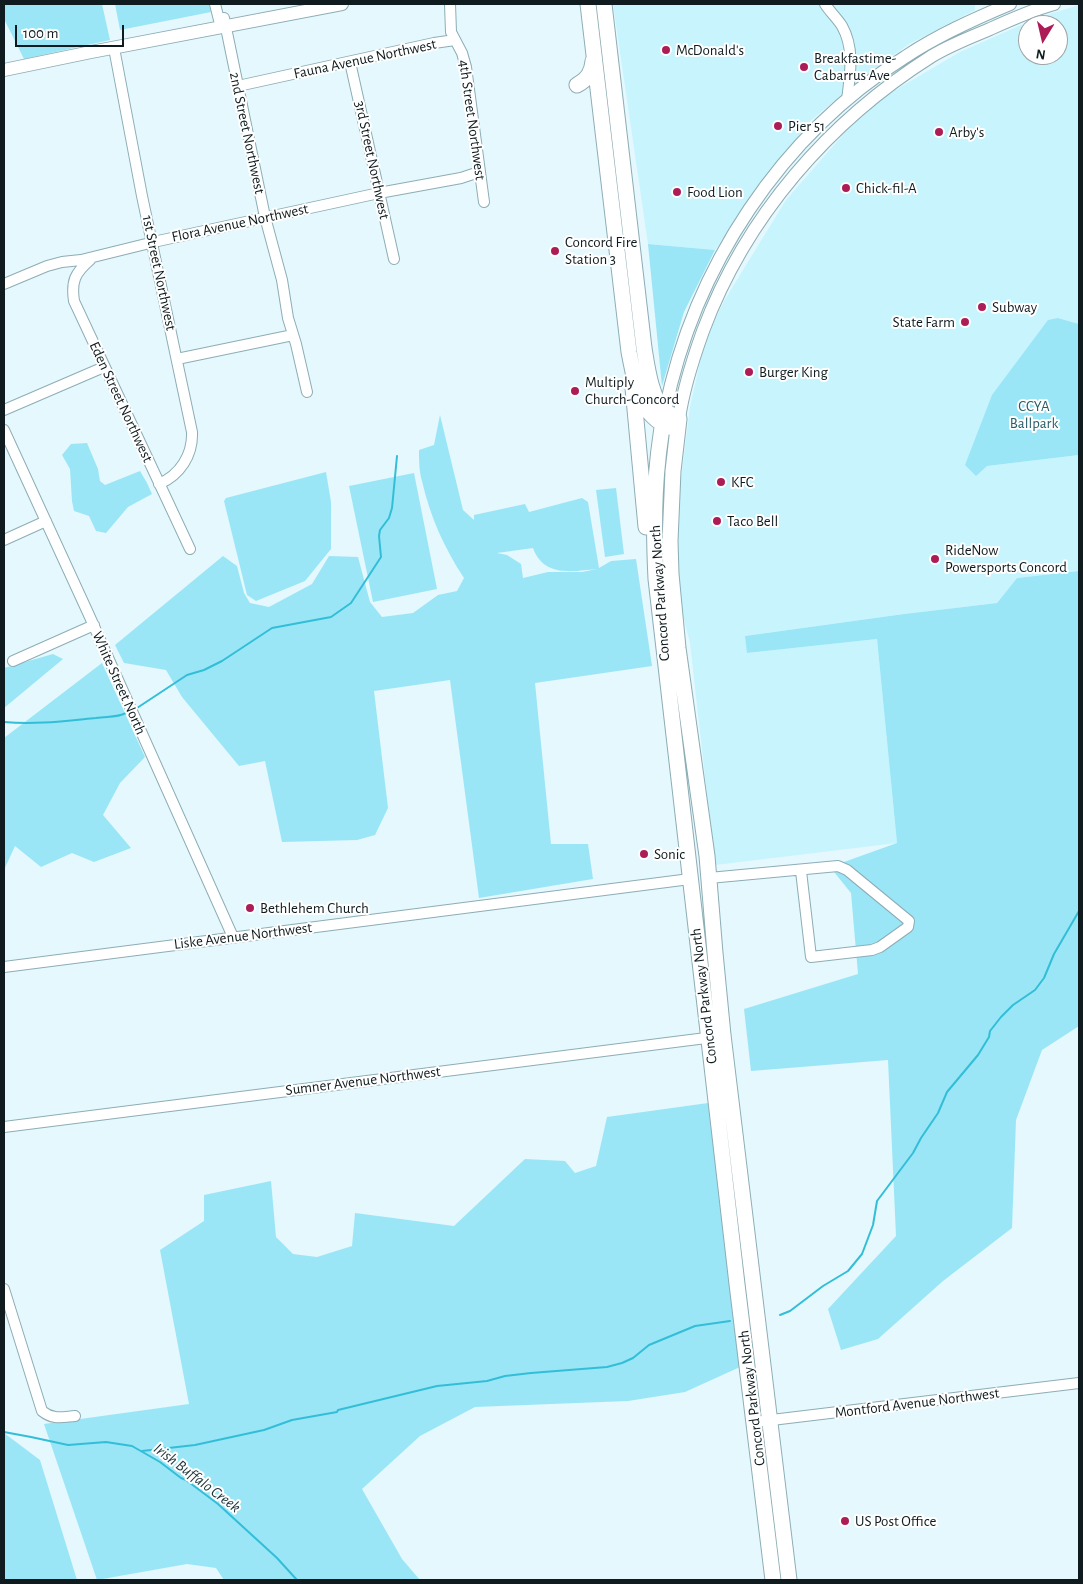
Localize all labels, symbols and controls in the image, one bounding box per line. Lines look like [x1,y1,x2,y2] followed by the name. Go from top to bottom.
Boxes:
[18,15,126,47] scale bar
[1018,15,1068,65] north arrow
[23,26,58,41] text: 100 m
[292,35,438,83] street label: Fauna Avenue Northwest
[676,41,744,59] place label: McDonald's
[660,44,672,56] marker: McDonald's
[1035,46,1047,62] text: N
[814,49,896,84] place label: Breakfastime- Cabarrus Ave
[455,59,489,181] street label: 4th Street Northwest
[798,61,810,73] marker: Breakfastime- Cabarrus Ave
[225,70,269,196] street label: 2nd Street Northwest
[351,99,393,221] street label: 3rd Street Northwest
[788,117,825,135] place label: Pier 51
[772,120,784,132] marker: Pier 51
[949,123,984,141] place label: Arby's
[933,126,945,138] marker: Arby's
[856,179,917,197] place label: Chick-fil-A
[840,182,852,194] marker: Chick-fil-A
[687,183,743,201] place label: Food Lion
[671,186,683,198] marker: Food Lion
[170,200,310,246] street label: Flora Avenue Northwest
[138,214,180,332] street label: 1st Street Northwest
[565,233,637,268] place label: Concord Fire Station 3
[549,245,561,257] marker: Concord Fire Station 3
[992,298,1037,316] place label: Subway
[976,301,988,313] marker: Subway
[893,313,955,331] place label: State Farm
[959,316,971,328] marker: State Farm
[85,339,157,465] street label: Eden Street Northwest
[759,363,828,381] place label: Burger King
[743,366,755,378] marker: Burger King
[585,373,679,408] place label: Multiply Church-Concord
[569,385,581,397] marker: Multiply Church-Concord
[1010,397,1058,432] park label: CCYA Ballpark
[731,473,753,491] place label: KFC
[715,476,727,488] marker: KFC
[727,512,778,530] place label: Taco Bell
[711,515,723,527] marker: Taco Bell
[646,524,674,662] street label: Concord Parkway North
[945,541,1067,576] place label: RideNow Powersports Concord
[929,553,941,565] marker: RideNow Powersports Concord
[88,629,150,737] street label: White Street North
[654,845,685,863] place label: Sonic
[638,848,650,860] marker: Sonic
[260,899,369,917] place label: Bethlehem Church
[244,902,256,914] marker: Bethlehem Church
[173,919,313,953] street label: Liske Avenue Northwest
[687,927,721,1065] street label: Concord Parkway North
[284,1063,442,1099] street label: Sumner Avenue Northwest
[735,1329,769,1467] street label: Concord Parkway North
[834,1384,1000,1422] street label: Montford Avenue Northwest
[150,1439,244,1517] water label: Irish Buffalo Creek
[855,1512,936,1530] place label: US Post Office
[839,1515,851,1527] marker: US Post Office

